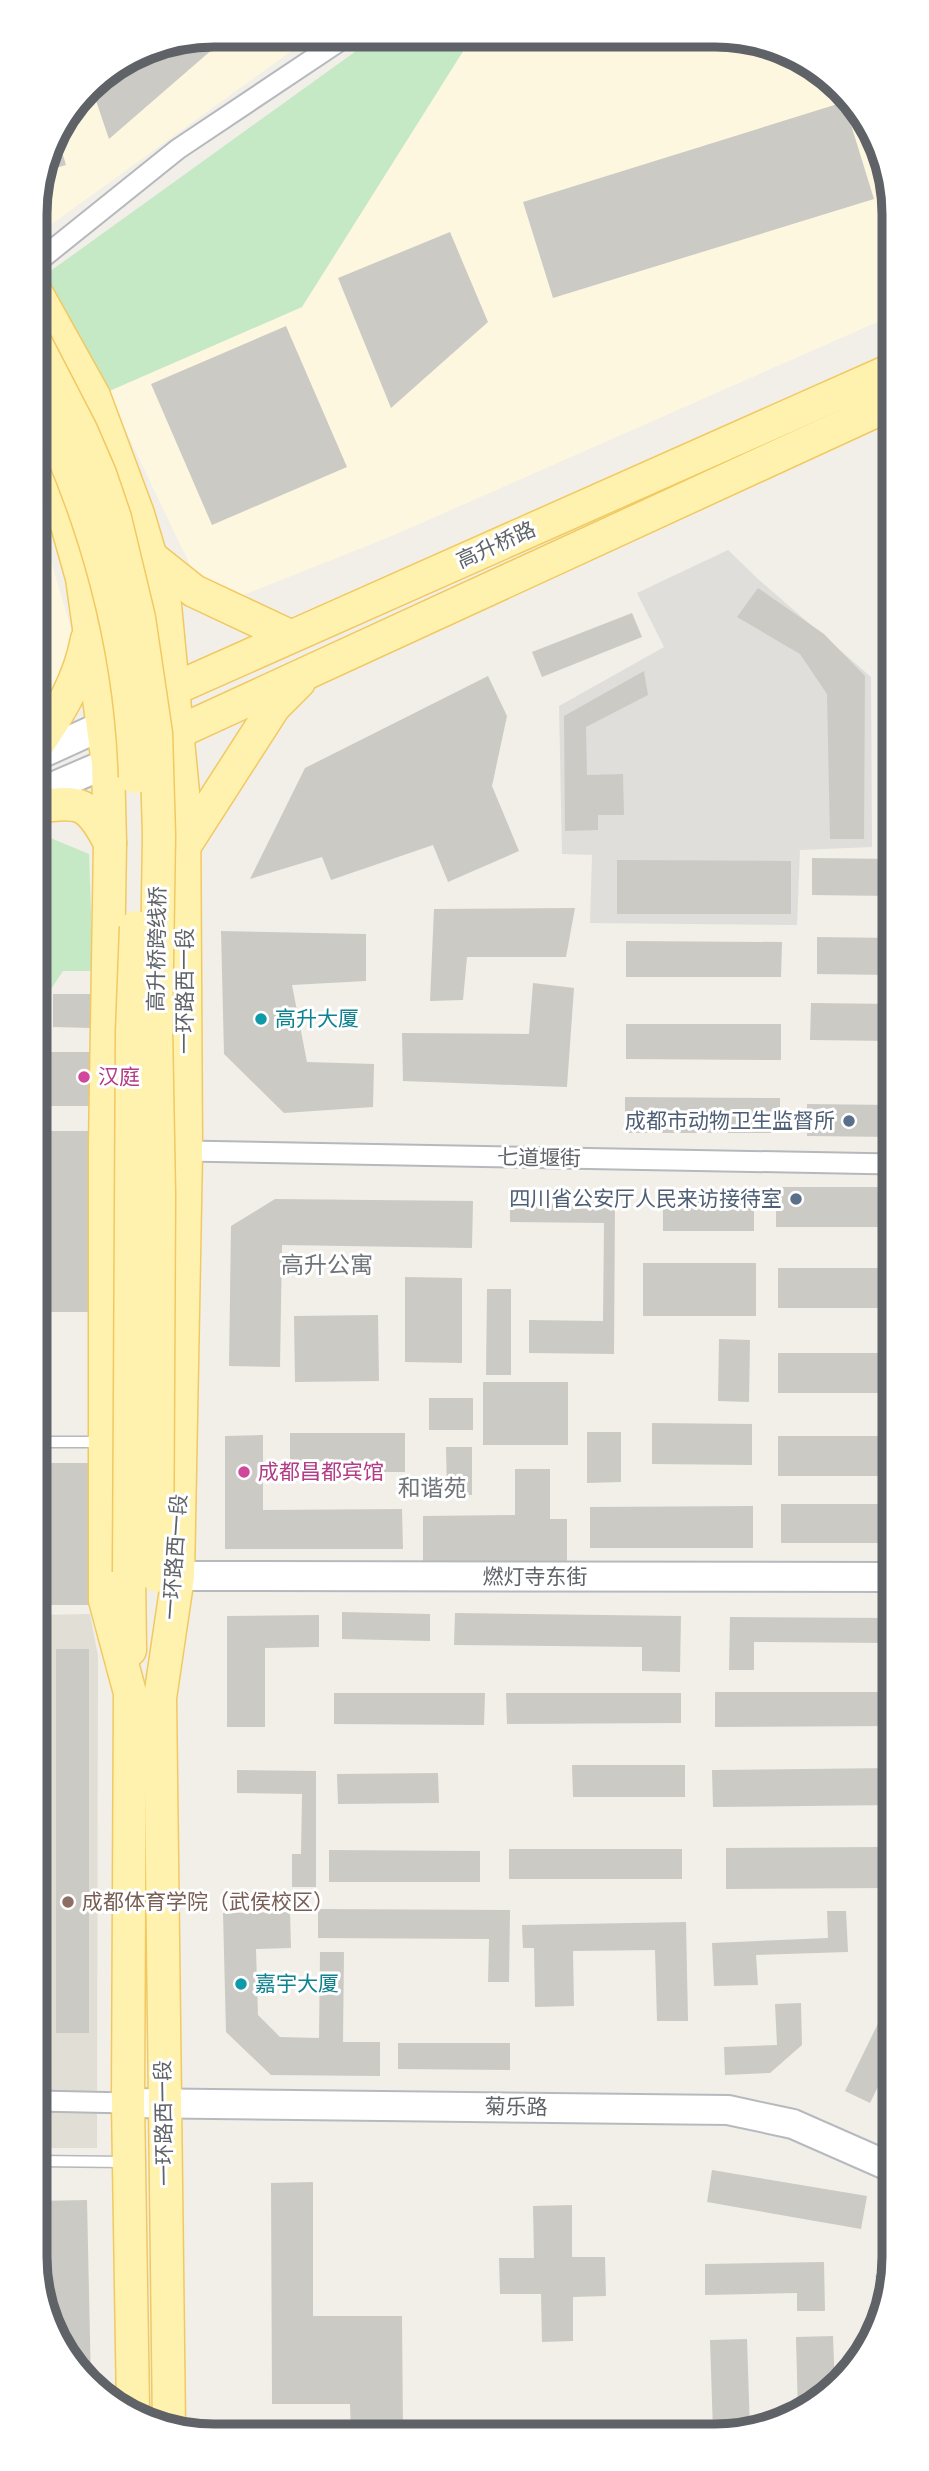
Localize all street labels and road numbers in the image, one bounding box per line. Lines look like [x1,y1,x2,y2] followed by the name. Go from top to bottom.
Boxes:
[452,515,539,572] street label: 高升桥路
[142,886,169,1012] street label: 高升桥跨线桥
[171,928,196,1054] street label: 一环路西一段
[497,1143,581,1170] street label: 七道堰街
[157,1493,190,1621] street label: 一环路西一段
[483,1563,588,1588] street label: 燃灯寺东街
[149,2060,176,2186] street label: 一环路西一段
[484,2092,548,2119] street label: 菊乐路

